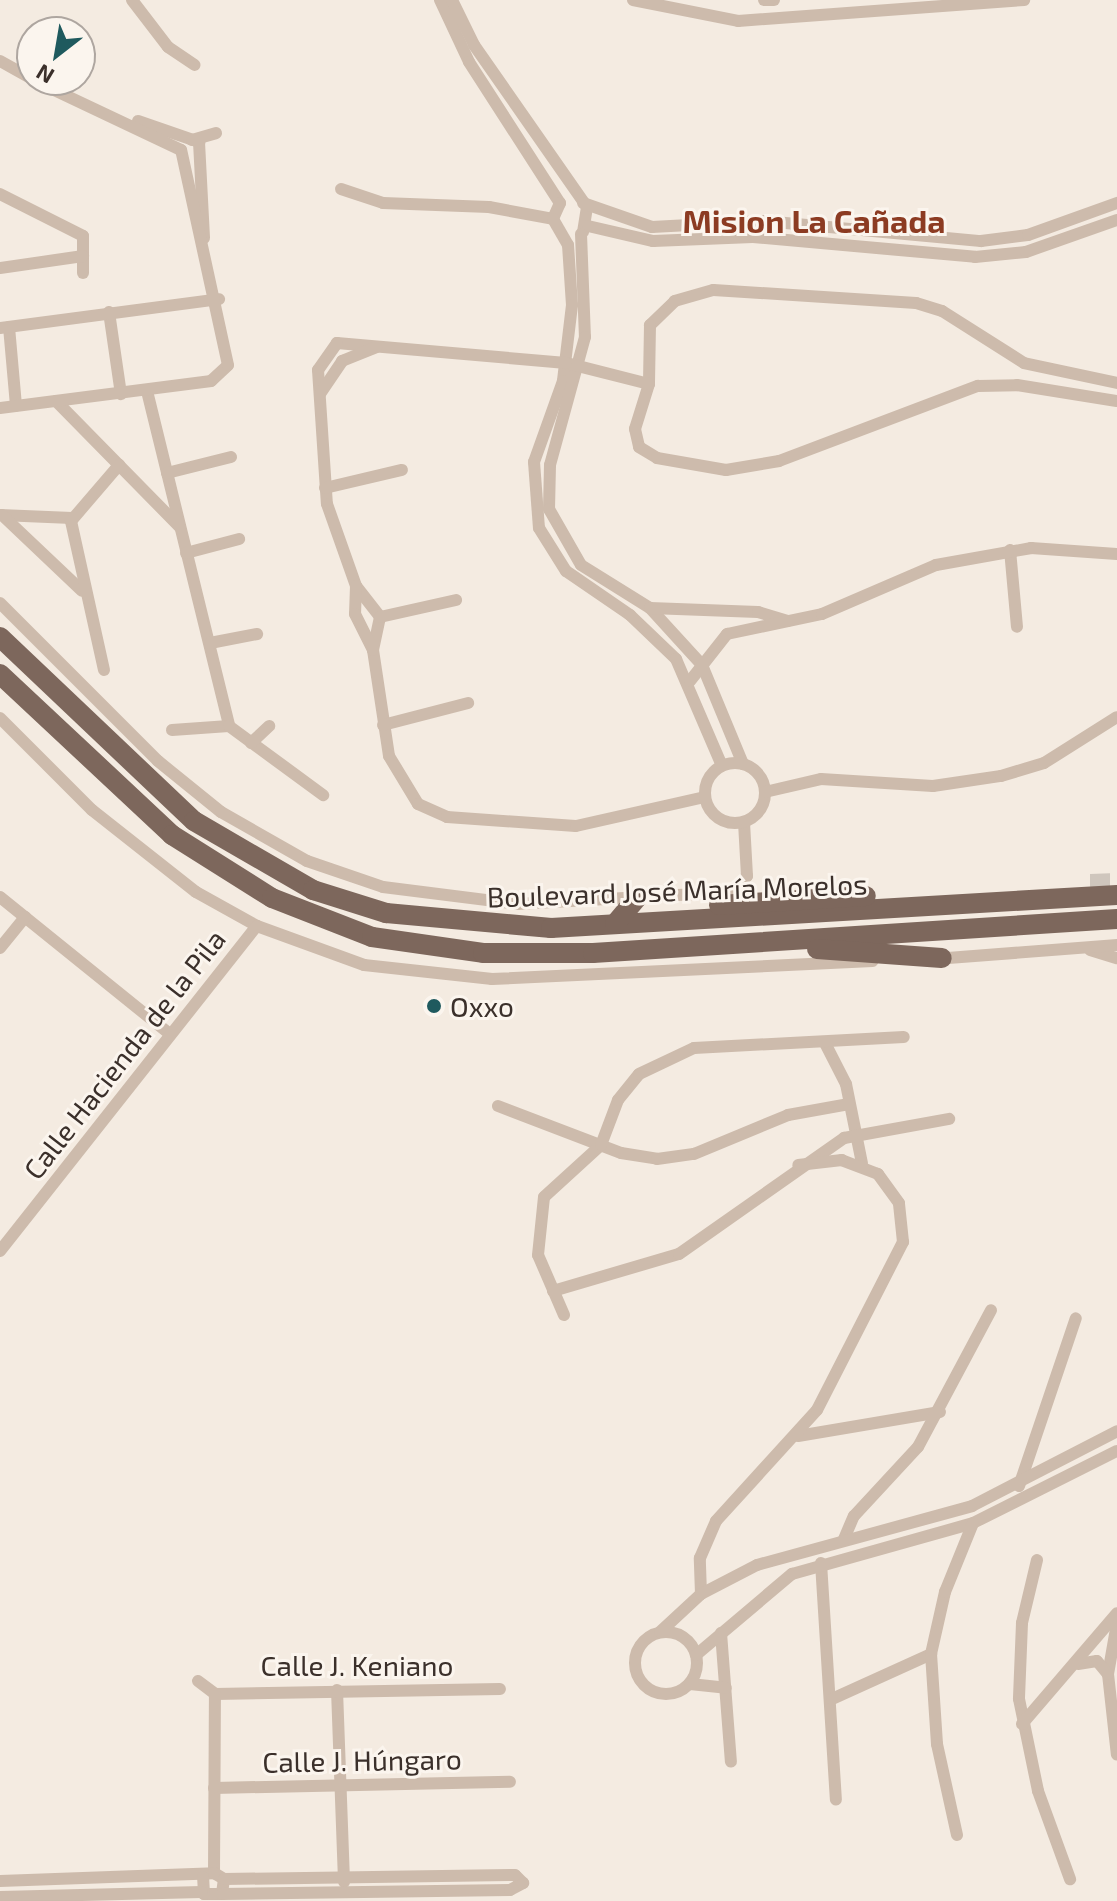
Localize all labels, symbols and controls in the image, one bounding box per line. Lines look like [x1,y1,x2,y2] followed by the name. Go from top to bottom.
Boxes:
[16,16,96,96] north arrow
[31,60,58,90] text: N
[682,201,946,239] district label: Mision La Cañada
[486,867,868,913] street label: Boulevard José María Morelos
[16,923,232,1185] street label: Calle Hacienda de la Pila
[450,989,514,1023] place label: Oxxo
[425,997,443,1015] marker: Oxxo
[260,1648,454,1682] street label: Calle J. Keniano
[262,1741,462,1779] street label: Calle J. Húngaro

